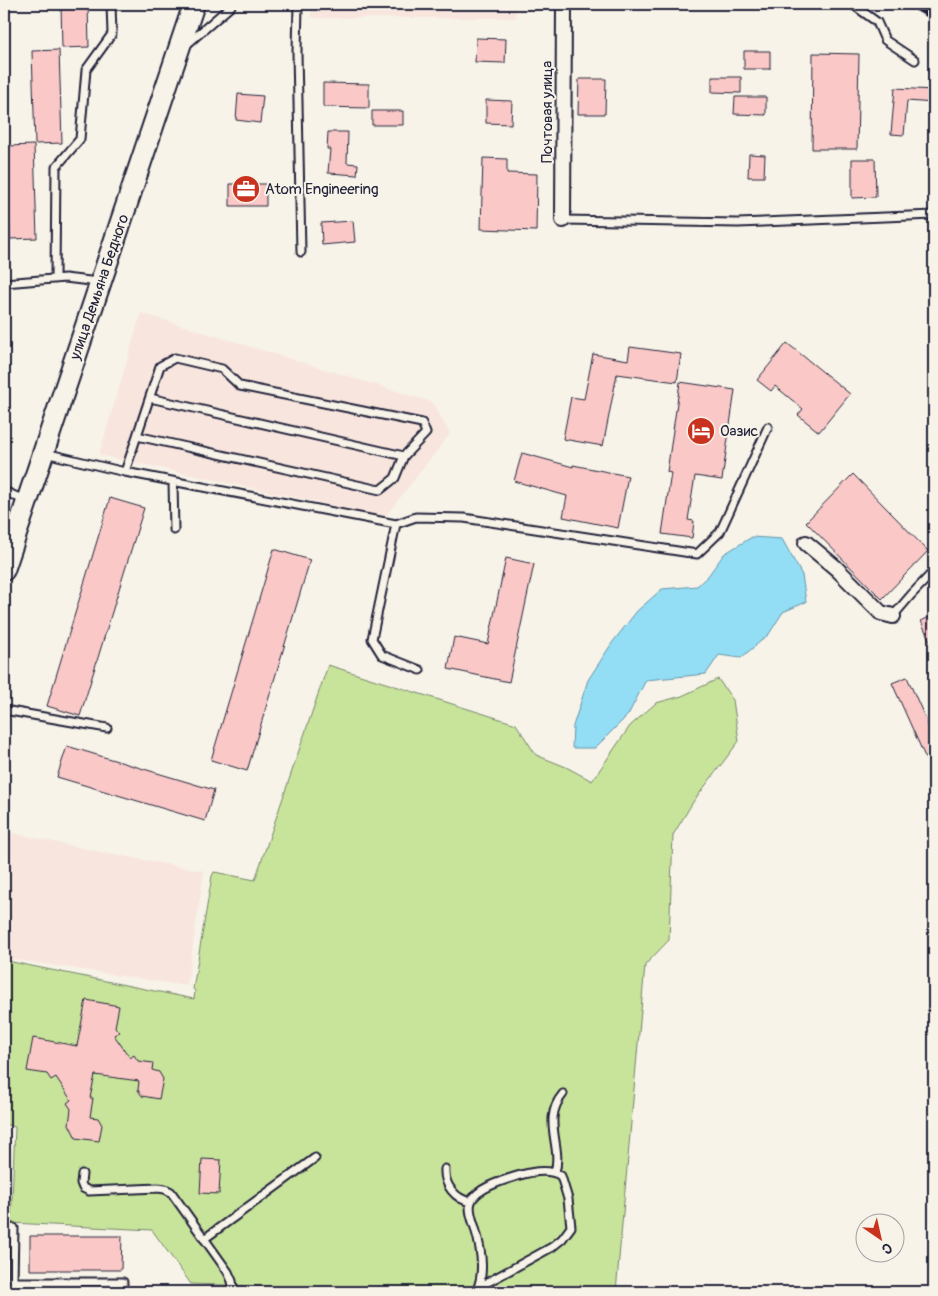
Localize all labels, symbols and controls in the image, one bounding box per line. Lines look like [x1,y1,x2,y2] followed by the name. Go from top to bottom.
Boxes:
[538,61,557,163] street label: Почтовая улица
[231,174,261,204] office icon: Atom Engineering
[265,180,379,199] place label: Atom Engineering
[65,212,133,363] street label: улица Демьяна Бедного
[686,416,716,446] hotel icon: Оазис
[720,422,758,441] place label: Оазис
[856,1214,906,1264] north arrow
[878,1239,895,1258] text: С

